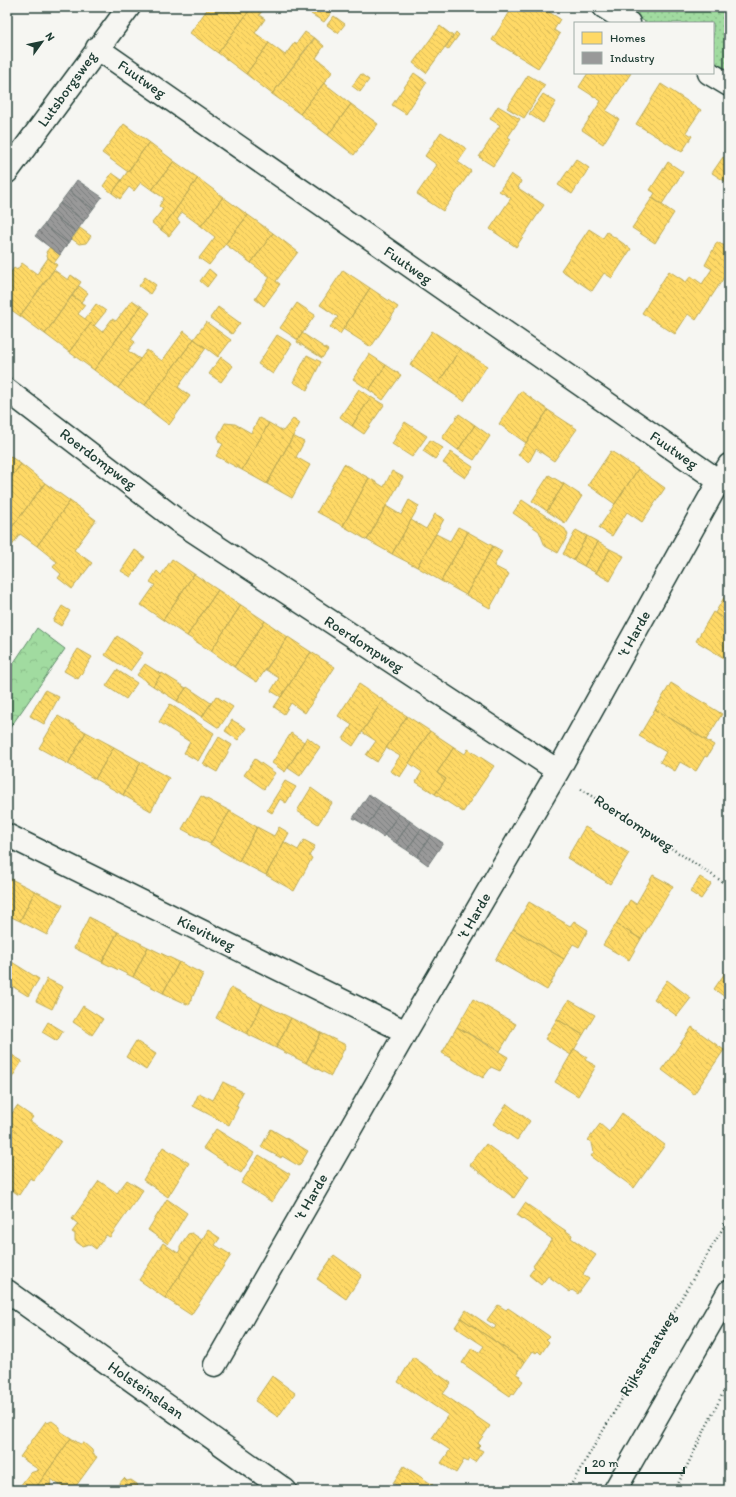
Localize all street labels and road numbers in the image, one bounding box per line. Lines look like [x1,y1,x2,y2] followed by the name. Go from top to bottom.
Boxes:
[34,47,101,130] street label: Lutsborgsweg
[114,56,170,102] street label: Fuutweg
[380,242,436,288] street label: Fuutweg
[56,424,140,494] street label: Roerdompweg
[646,427,702,473] street label: Fuutweg
[614,607,654,661] street label: 't Harde
[321,612,407,676] street label: Roerdompweg
[591,791,677,855] street label: Roerdompweg
[453,889,495,943] street label: 't Harde
[174,911,238,955] street label: Kievitweg
[290,1170,332,1224] street label: 't Harde
[616,1308,680,1399] street label: Rijksstraatweg
[105,1357,188,1423] street label: Holsteinslaan

